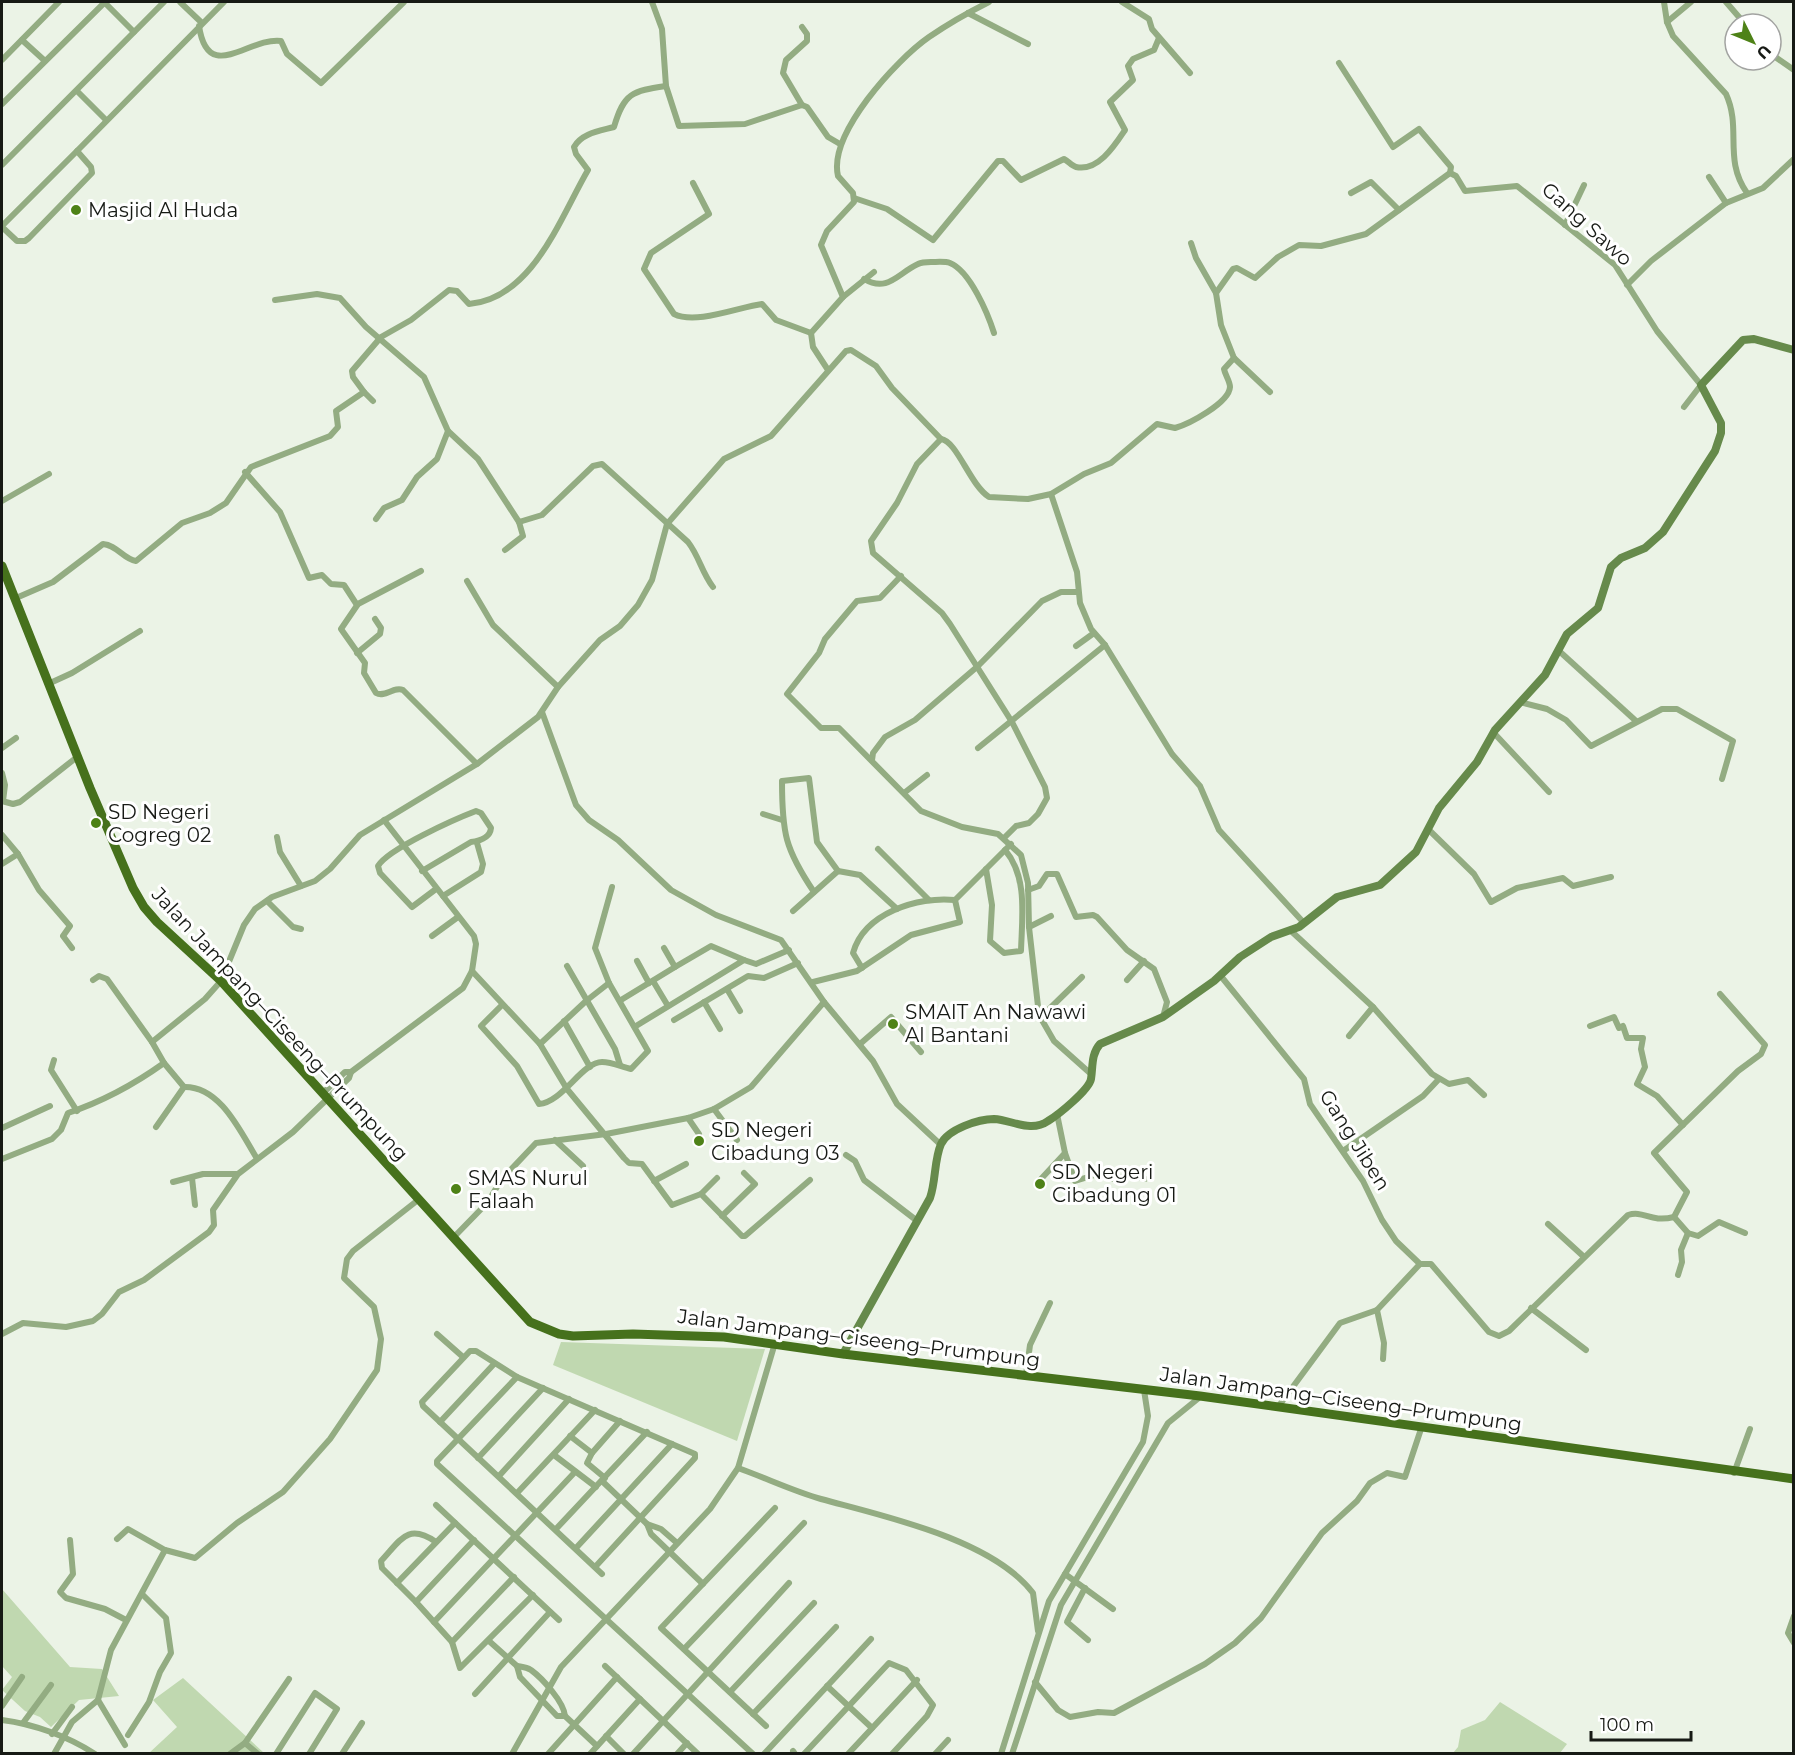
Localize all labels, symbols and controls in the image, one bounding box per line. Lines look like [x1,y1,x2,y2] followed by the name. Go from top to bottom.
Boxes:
[1723,12,1783,72] north arrow
[1752,41,1775,63] text: U
[1537,177,1637,271] street label: Gang Sawo
[88,198,238,222] place label: Masjid Al Huda
[69,203,83,217] marker: Masjid Al Huda
[108,800,211,847] place label: SD Negeri Cogreg 02
[89,816,103,830] marker: SD Negeri Cogreg 02
[146,882,413,1166] street label: Jalan Jampang–Ciseeng–Prumpung
[905,1000,1086,1047] place label: SMAIT An Nawawi Al Bantani
[886,1017,900,1031] marker: SMAIT An Nawawi Al Bantani
[1315,1085,1395,1195] street label: Gang Jiben
[711,1118,840,1165] place label: SD Negeri Cibadung 03
[692,1134,706,1148] marker: SD Negeri Cibadung 03
[1052,1160,1177,1207] place label: SD Negeri Cibadung 01
[468,1166,588,1213] place label: SMAS Nurul Falaah
[1033,1177,1047,1191] marker: SD Negeri Cibadung 01
[449,1182,463,1196] marker: SMAS Nurul Falaah
[675,1304,1042,1372] street label: Jalan Jampang–Ciseeng–Prumpung
[1158,1362,1523,1436] street label: Jalan Jampang–Ciseeng–Prumpung
[1591,1704,1692,1742] scale bar
[1600,1714,1654,1736] text: 100 m

